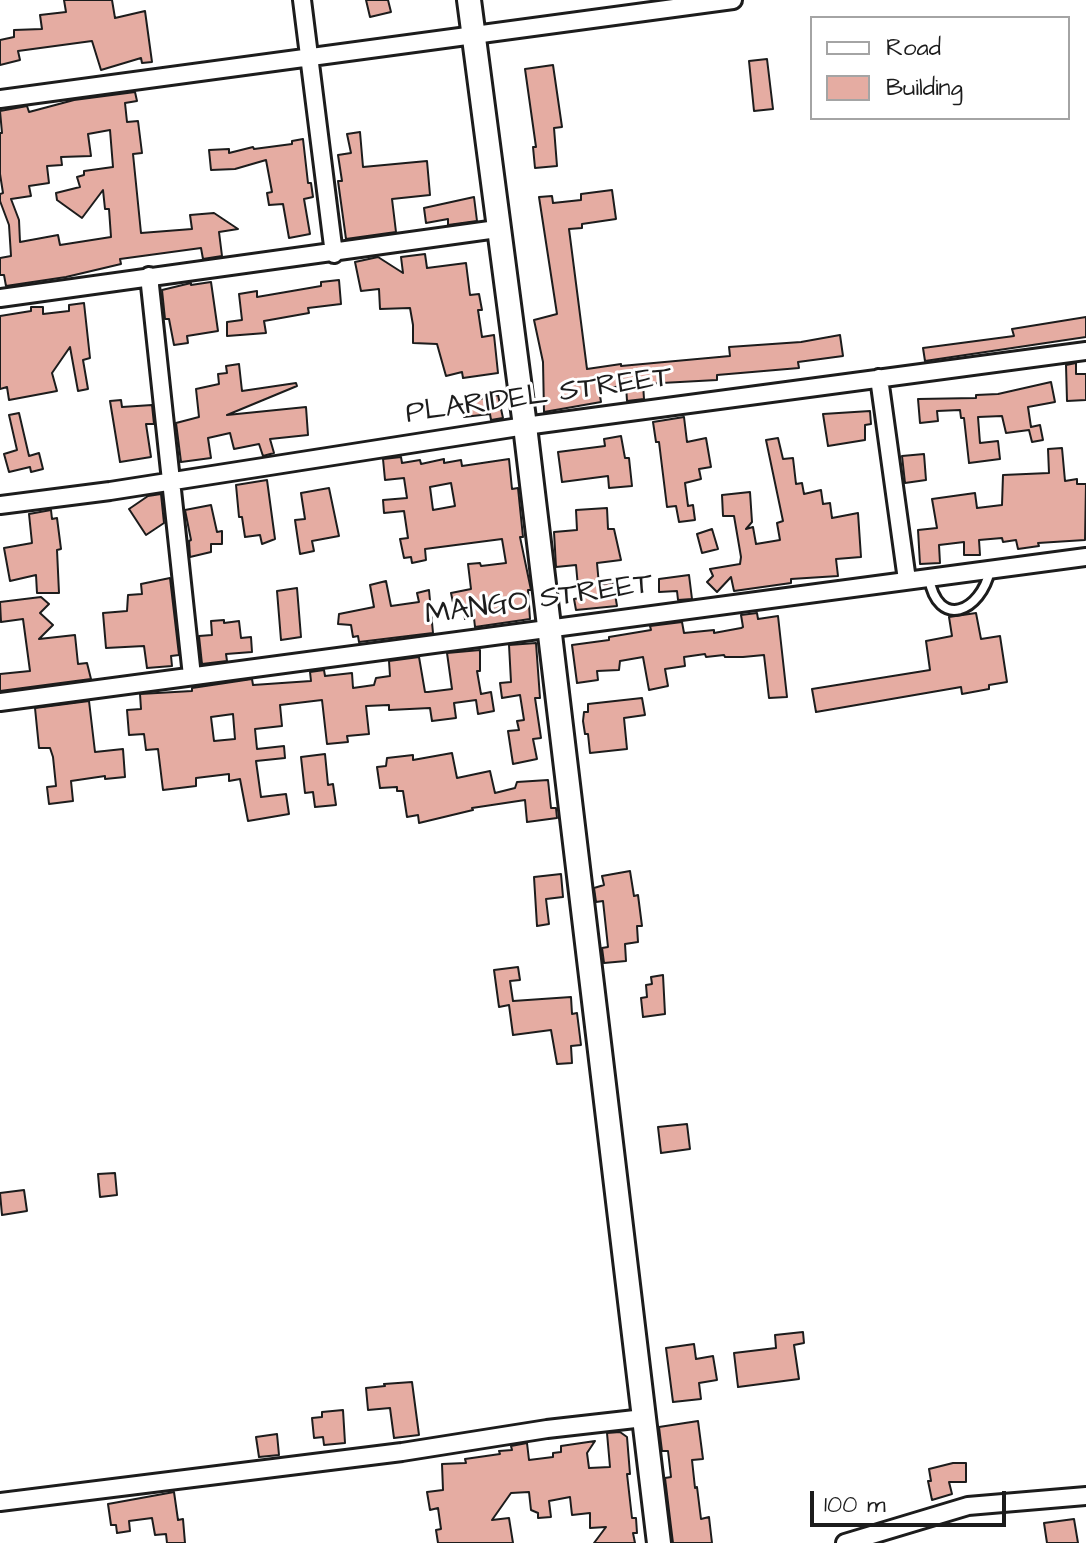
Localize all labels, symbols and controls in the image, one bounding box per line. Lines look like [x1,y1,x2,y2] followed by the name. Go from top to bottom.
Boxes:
[810,16,1070,120] legend
[886,31,941,65] text: Road
[886,71,963,105] text: Building
[404,360,674,434] street label: PLARIDEL STREET
[423,567,655,635] street label: MANGO STREET
[814,1475,1010,1525] scale bar
[824,1488,886,1522] text: 100 m

